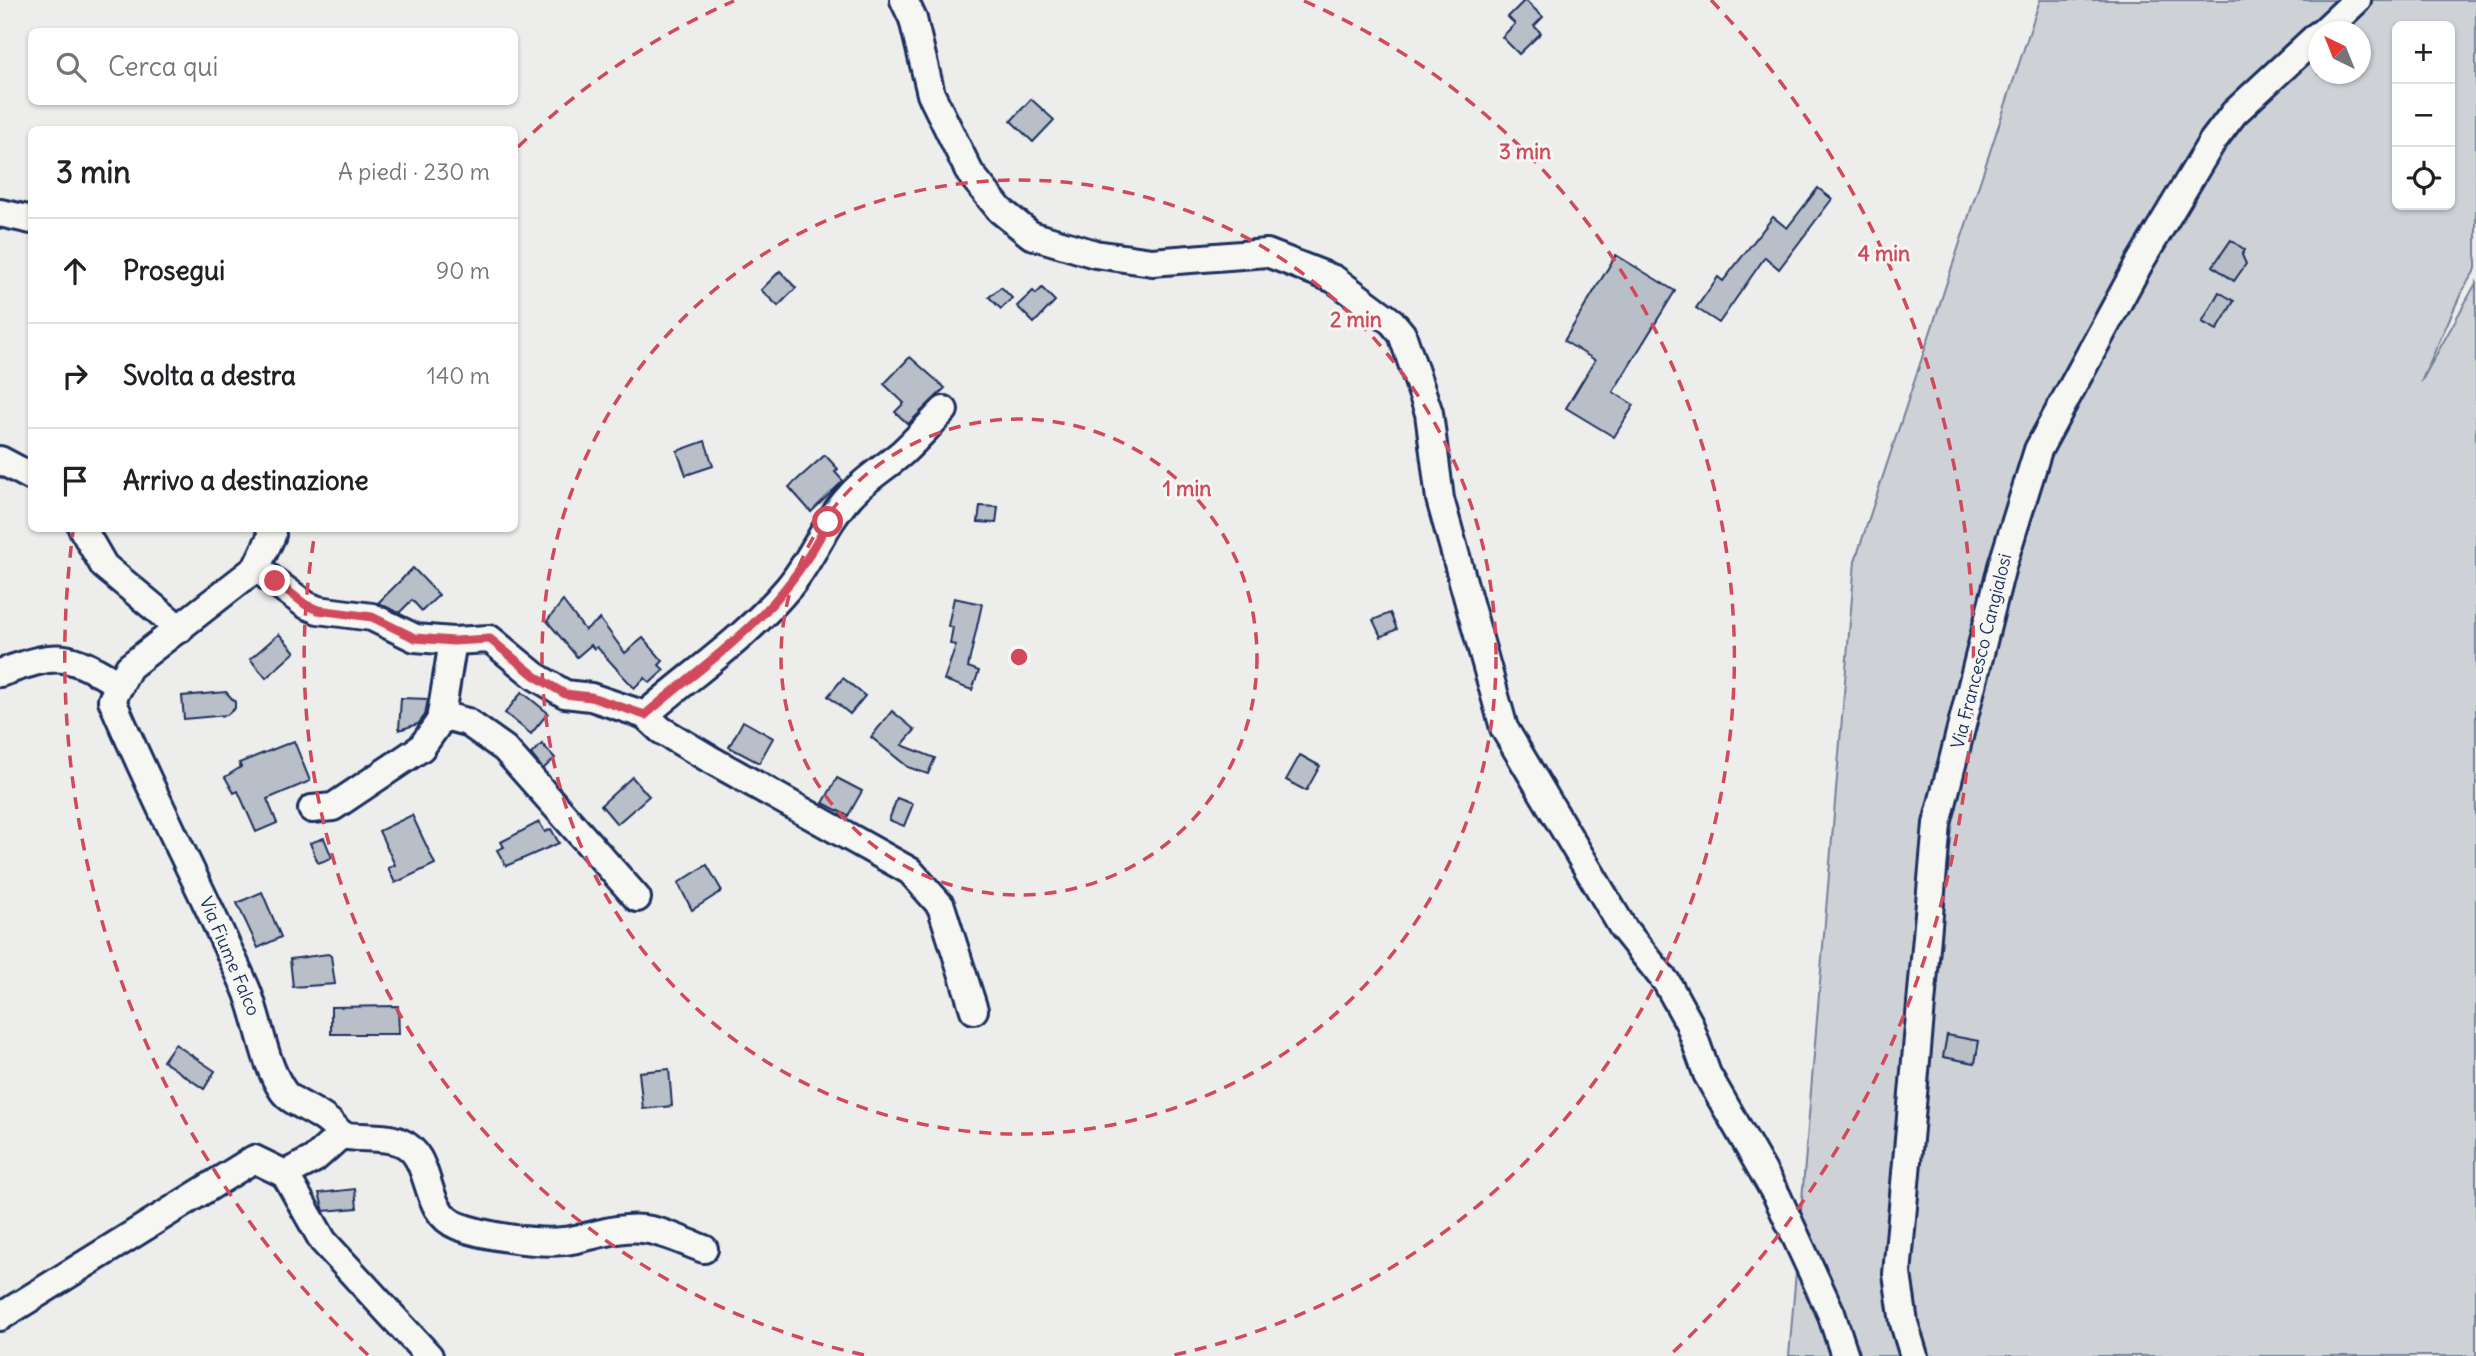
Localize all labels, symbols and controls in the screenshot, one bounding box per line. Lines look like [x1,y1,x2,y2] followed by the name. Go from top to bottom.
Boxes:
[2308,21,2371,84] north arrow
[2392,21,2455,210] map controls
[2392,21,2455,84] button: +
[28,28,518,105] search box
[52,48,90,86] icon: search
[108,50,218,83] text: Cerca qui
[2392,84,2455,147] button: −
[1499,138,1551,165] text: 3 min
[2392,147,2455,210] button: locate
[56,153,131,191] text: 3 min
[338,157,490,186] text: A piedi · 230 m
[1858,240,1910,267] text: 4 min
[56,252,94,290] icon: ahead
[123,254,225,287] text: Prosegui
[436,256,490,285] text: 90 m
[1330,306,1382,333] text: 2 min
[56,357,94,395] icon: right
[123,359,296,392] text: Svolta a destra
[427,361,490,390] text: 140 m
[56,462,94,500] icon: arrive
[123,464,369,497] text: Arrivo a destinazione
[1163,475,1211,502] text: 1 min
[812,506,843,537] route start
[1946,551,2016,751] street label: Via Francesco Cangialosi
[259,565,290,596] route end
[1007,645,1031,669] centre of rings
[195,893,265,1019] street label: Via Fiume Falco

